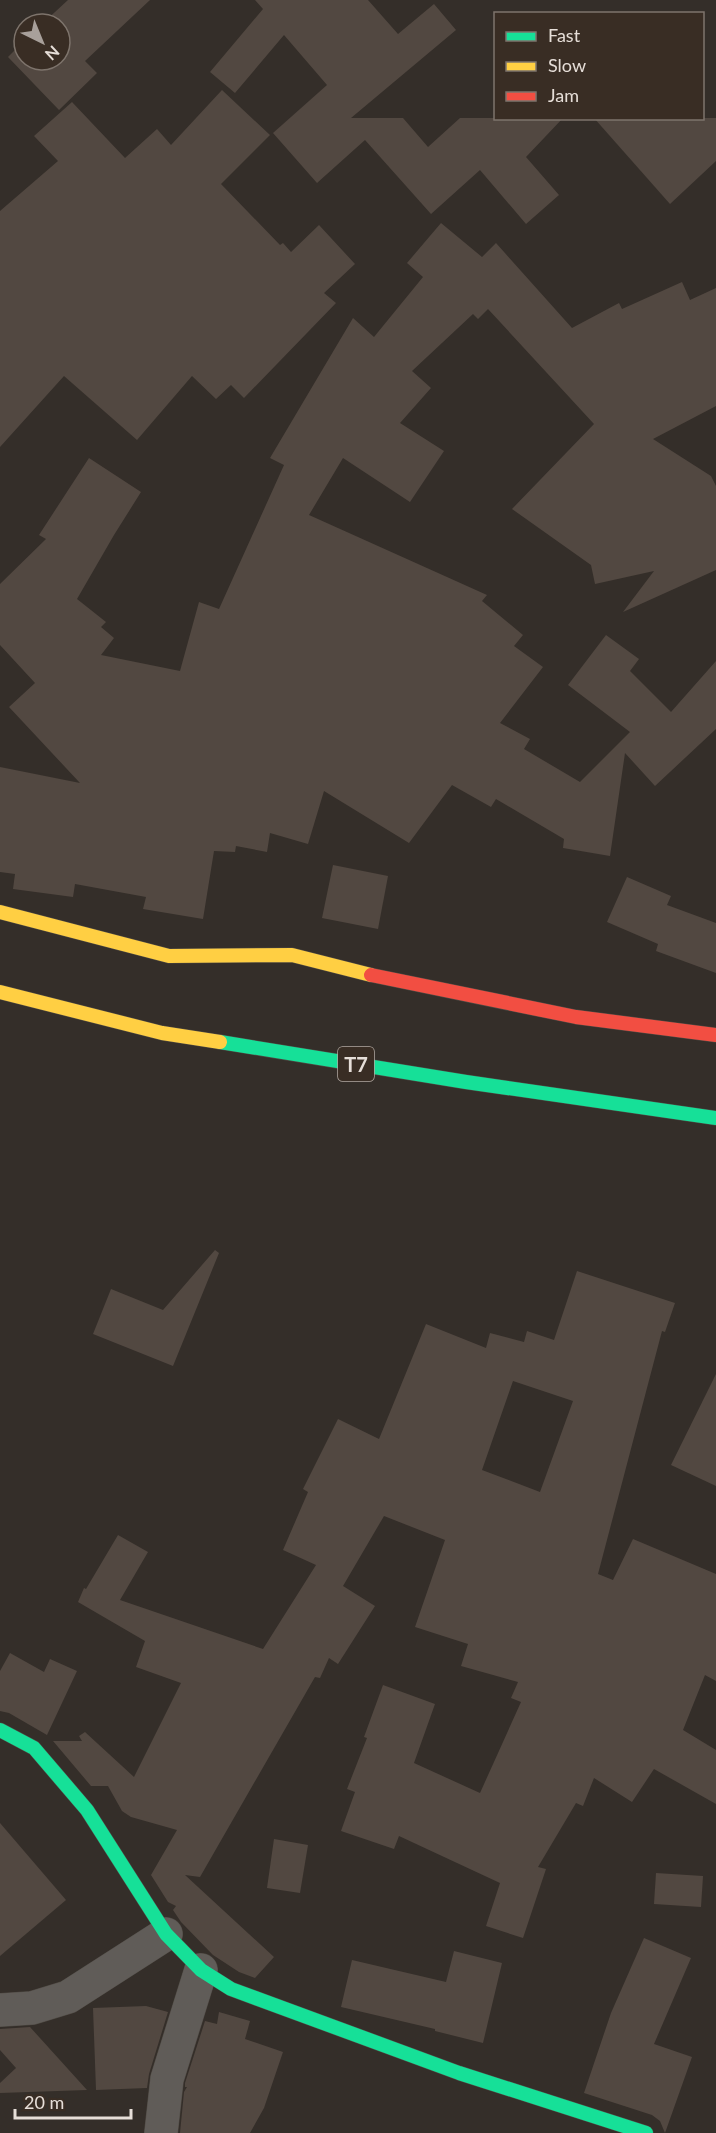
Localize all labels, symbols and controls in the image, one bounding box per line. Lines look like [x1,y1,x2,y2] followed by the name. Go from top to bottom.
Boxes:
[12,12,72,72] north arrow
[494,12,704,120] legend
[548,24,581,46] text: Fast
[42,42,64,64] text: N
[548,54,586,76] text: Slow
[548,84,579,106] text: Jam
[338,1047,374,1081] road number: T7
[15,2082,130,2120] scale bar
[24,2091,64,2113] text: 20 m

